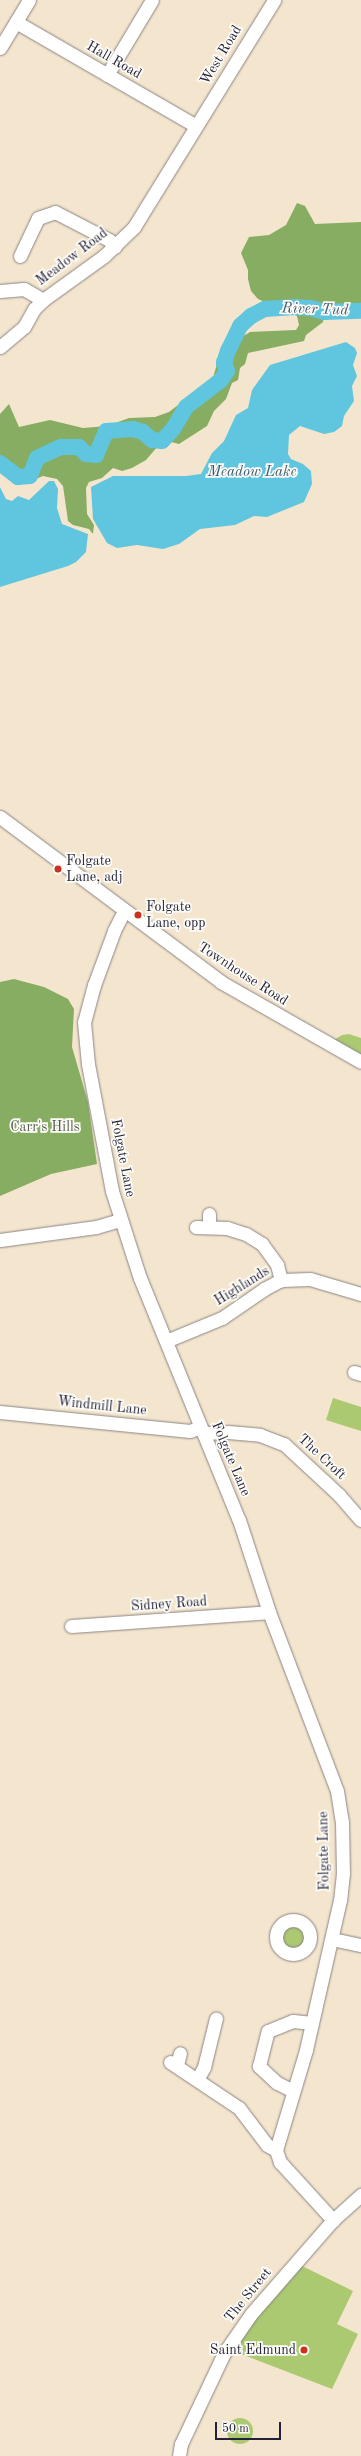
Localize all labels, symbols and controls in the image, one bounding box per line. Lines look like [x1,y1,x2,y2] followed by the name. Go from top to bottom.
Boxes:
[197,22,245,88] street label: West Road
[84,38,144,82] street label: Hall Road
[33,225,111,289] street label: Meadow Road
[281,300,349,320] water label: River Tud
[207,464,297,482] water label: Meadow Lake
[66,853,123,886] place label: Folgate Lane, adj
[53,864,63,874] marker: Folgate Lane, adj
[146,899,206,932] place label: Folgate Lane, opp
[133,910,143,920] marker: Folgate Lane, opp
[195,939,291,1009] street label: Townhouse Road
[107,1118,139,1198] street label: Folgate Lane
[10,1119,80,1135] park label: Carr's Hills
[211,1263,273,1309] street label: Highlands
[57,1393,147,1419] street label: Windmill Lane
[208,1419,254,1499] street label: Folgate Lane
[294,1431,350,1483] street label: The Croft
[130,1593,208,1615] street label: Sidney Road
[315,1811,333,1891] street label: Folgate Lane
[221,2264,275,2326] street label: The Street
[210,2342,296,2358] place label: Saint Edmund
[299,2345,309,2355] marker: Saint Edmund
[217,2414,283,2440] scale bar
[222,2423,249,2435] text: 50 m

